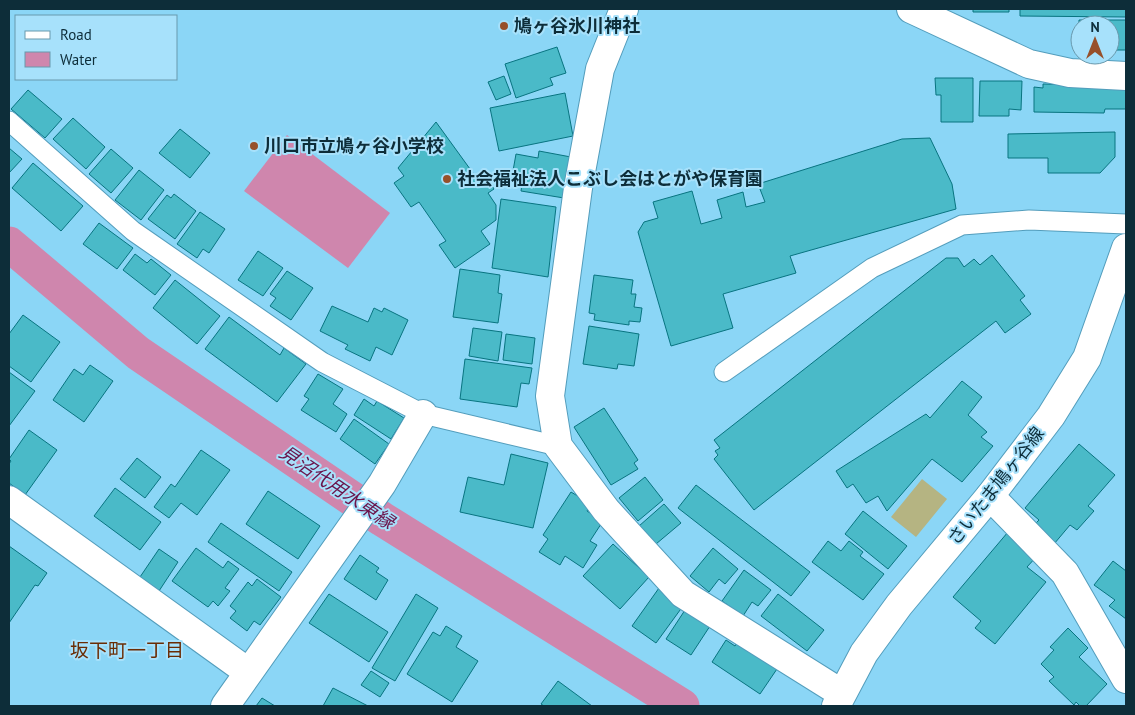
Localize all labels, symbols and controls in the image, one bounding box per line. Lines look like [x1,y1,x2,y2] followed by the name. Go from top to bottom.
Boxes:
[514,14,640,37] place label: 鳩ヶ谷氷川神社
[15,15,178,80] legend
[1070,15,1120,65] north arrow
[1090,18,1100,36] text: N
[498,20,510,32] marker: 鳩ヶ谷氷川神社
[60,25,92,44] text: Road
[60,50,97,69] text: Water
[264,134,444,157] place label: 川口市立鳩ヶ谷小学校
[248,140,260,152] marker: 川口市立鳩ヶ谷小学校
[457,167,763,190] place label: 社会福祉法人こぶし会はとがや保育園
[441,173,453,185] marker: 社会福祉法人こぶし会はとがや保育園
[942,422,1049,549] street label: さいたま鳩ヶ谷線
[275,440,400,535] water label: 見沼代用水東縁
[70,638,184,662] district label: 坂下町一丁目

